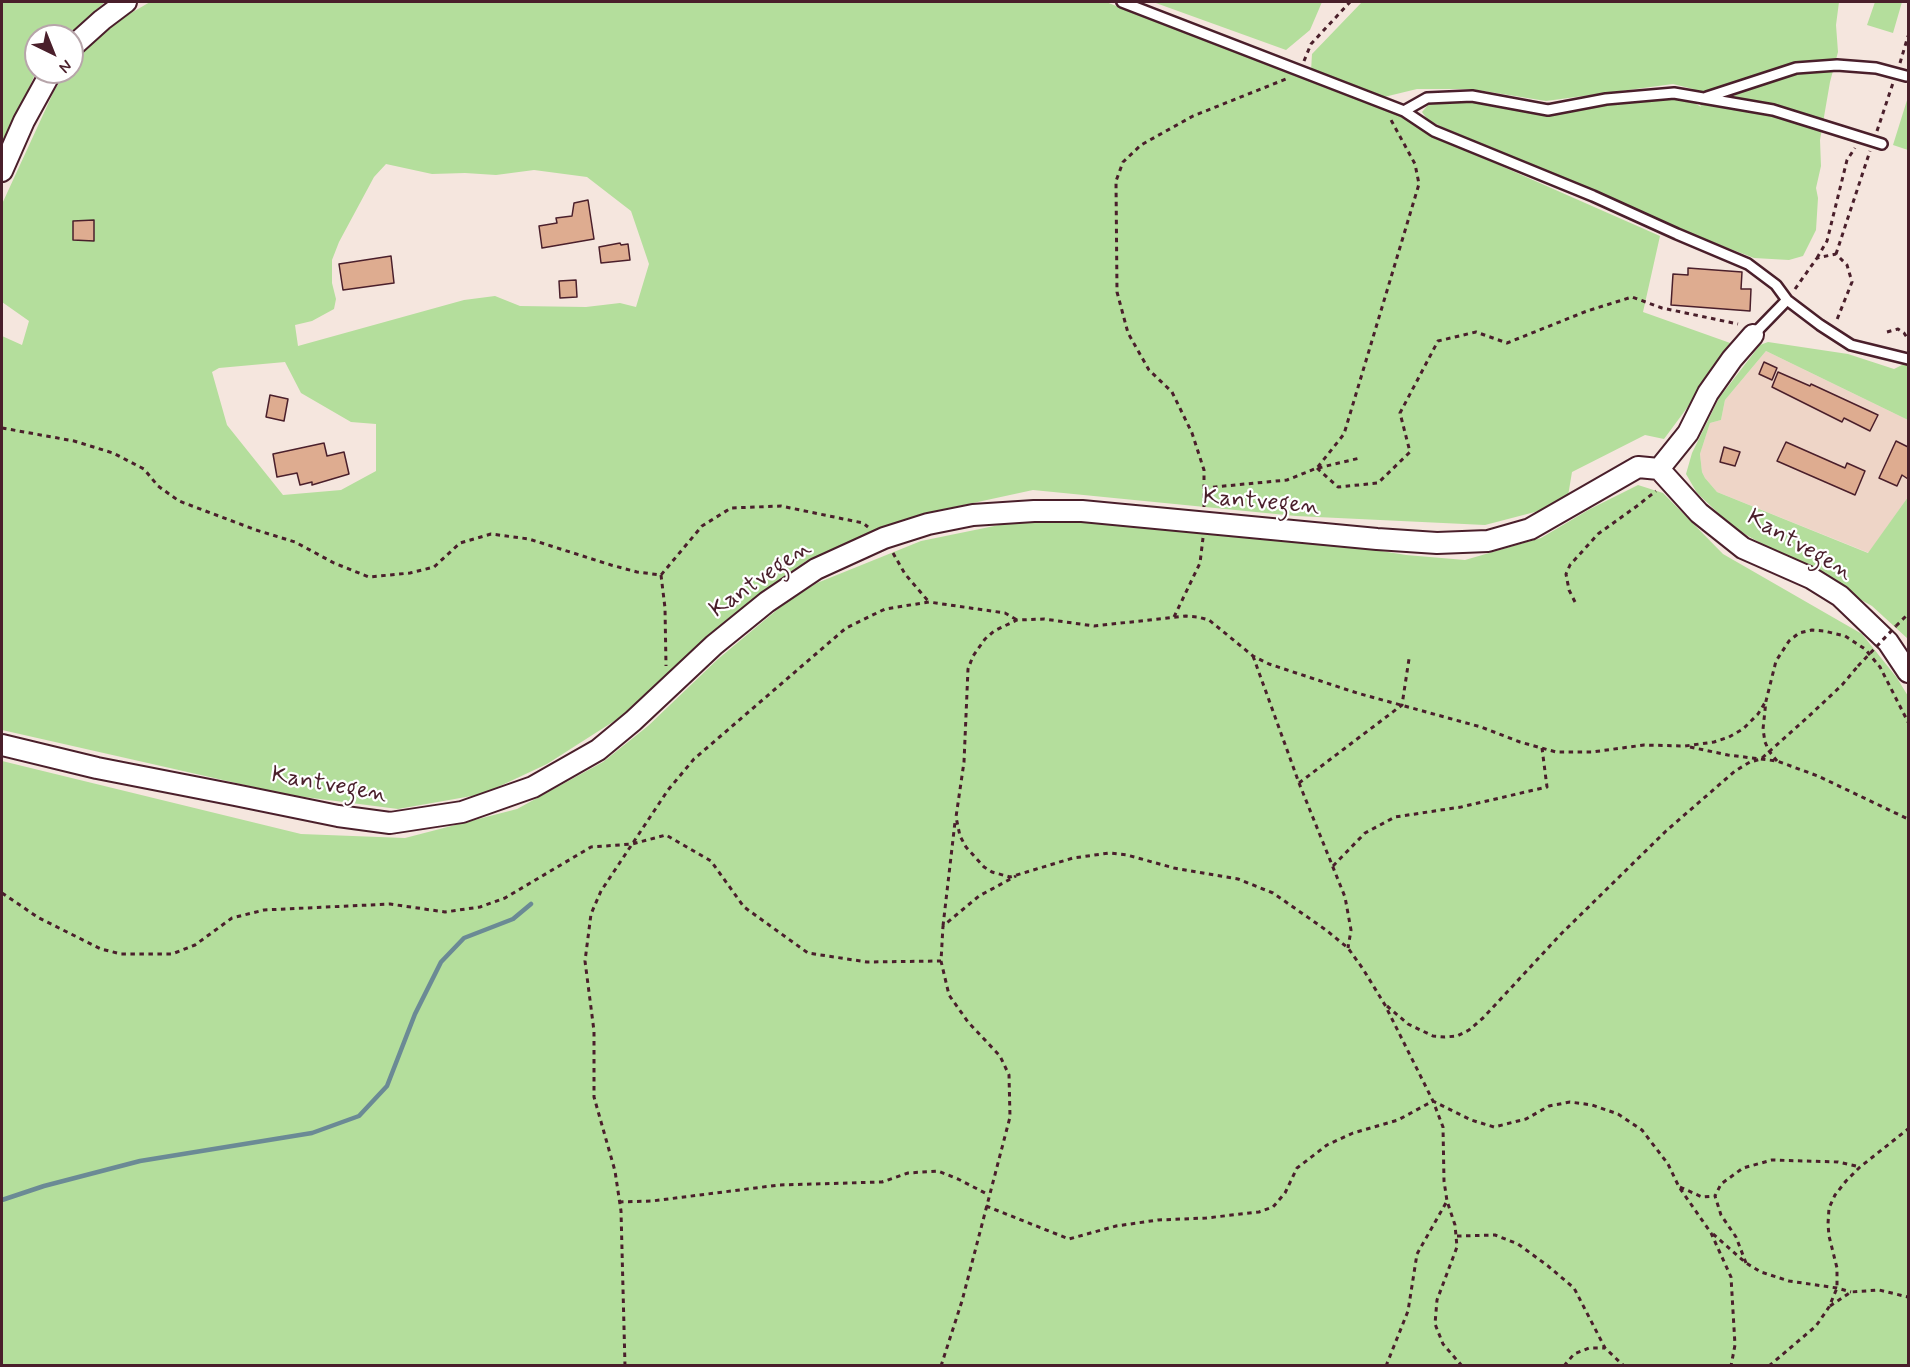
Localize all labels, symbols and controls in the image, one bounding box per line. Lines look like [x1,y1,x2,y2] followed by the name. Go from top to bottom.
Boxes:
[24,24,84,84] north arrow
[54,55,76,77] text: N
[1201,484,1321,522] street label: Kantvegen
[1741,504,1857,588] street label: Kantvegen
[705,535,817,625] street label: Kantvegen
[269,762,389,810] street label: Kantvegen

